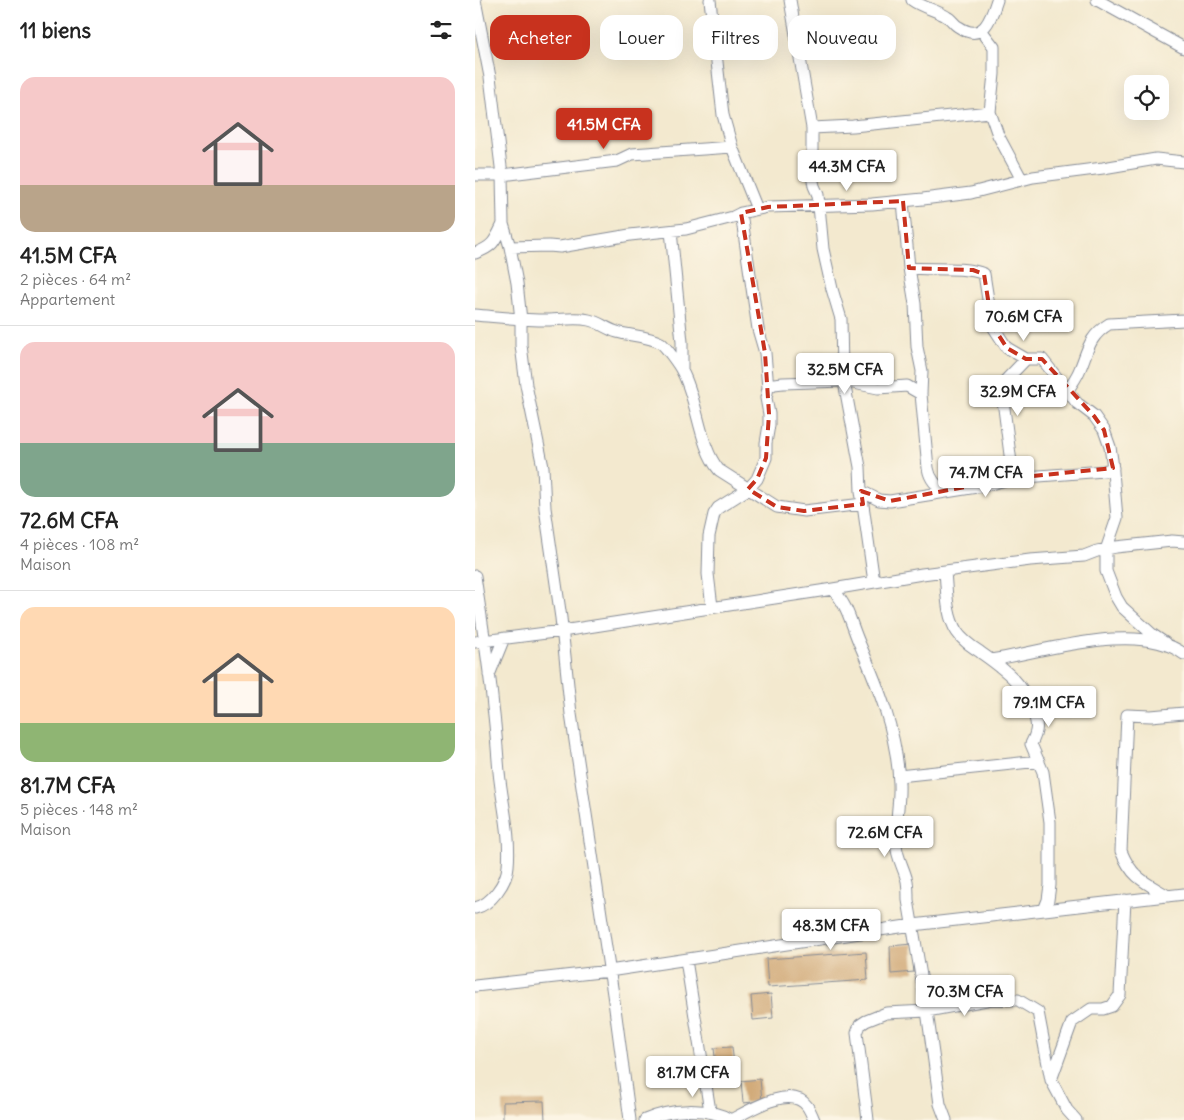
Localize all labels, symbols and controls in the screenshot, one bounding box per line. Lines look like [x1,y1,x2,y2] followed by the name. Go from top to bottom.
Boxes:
[490,15,590,60] chip: Acheter
[600,15,683,60] chip: Louer
[693,15,778,60] chip: Filtres
[788,15,896,60] chip: Nouveau
[427,16,455,44] icon: filters
[20,17,91,44] text: 11 biens
[1124,75,1169,120] map controls
[1124,75,1169,120] button: locate
[547,108,661,150] pin: 41.5M CFA
[193,109,283,199] icon: home
[567,114,641,134] text: 41.5M CFA
[790,150,904,192] pin: 44.3M CFA
[809,156,885,176] text: 44.3M CFA
[20,242,117,269] text: 41.5M CFA
[20,269,131,289] text: 2 pièces · 64 m²
[20,289,115,309] text: Appartement
[967,300,1081,342] pin: 70.6M CFA
[986,306,1062,326] text: 70.6M CFA
[788,352,902,395] pin: 32.5M CFA
[807,359,883,379] text: 32.5M CFA
[961,374,1075,417] pin: 32.9M CFA
[193,375,283,465] icon: home
[980,381,1056,401] text: 32.9M CFA
[929,456,1043,498] pin: 74.7M CFA
[949,462,1023,482] text: 74.7M CFA
[20,507,118,534] text: 72.6M CFA
[20,534,139,554] text: 4 pièces · 108 m²
[20,554,71,574] text: Maison
[193,640,283,730] icon: home
[992,686,1106,728] pin: 79.1M CFA
[1013,692,1085,712] text: 79.1M CFA
[20,772,115,799] text: 81.7M CFA
[20,799,138,819] text: 5 pièces · 148 m²
[828,816,942,858] pin: 72.6M CFA
[20,819,71,839] text: Maison
[848,822,923,842] text: 72.6M CFA
[774,908,888,951] pin: 48.3M CFA
[793,915,869,935] text: 48.3M CFA
[908,974,1022,1017] pin: 70.3M CFA
[927,981,1003,1001] text: 70.3M CFA
[636,1056,750,1098] pin: 81.7M CFA
[657,1062,729,1082] text: 81.7M CFA

